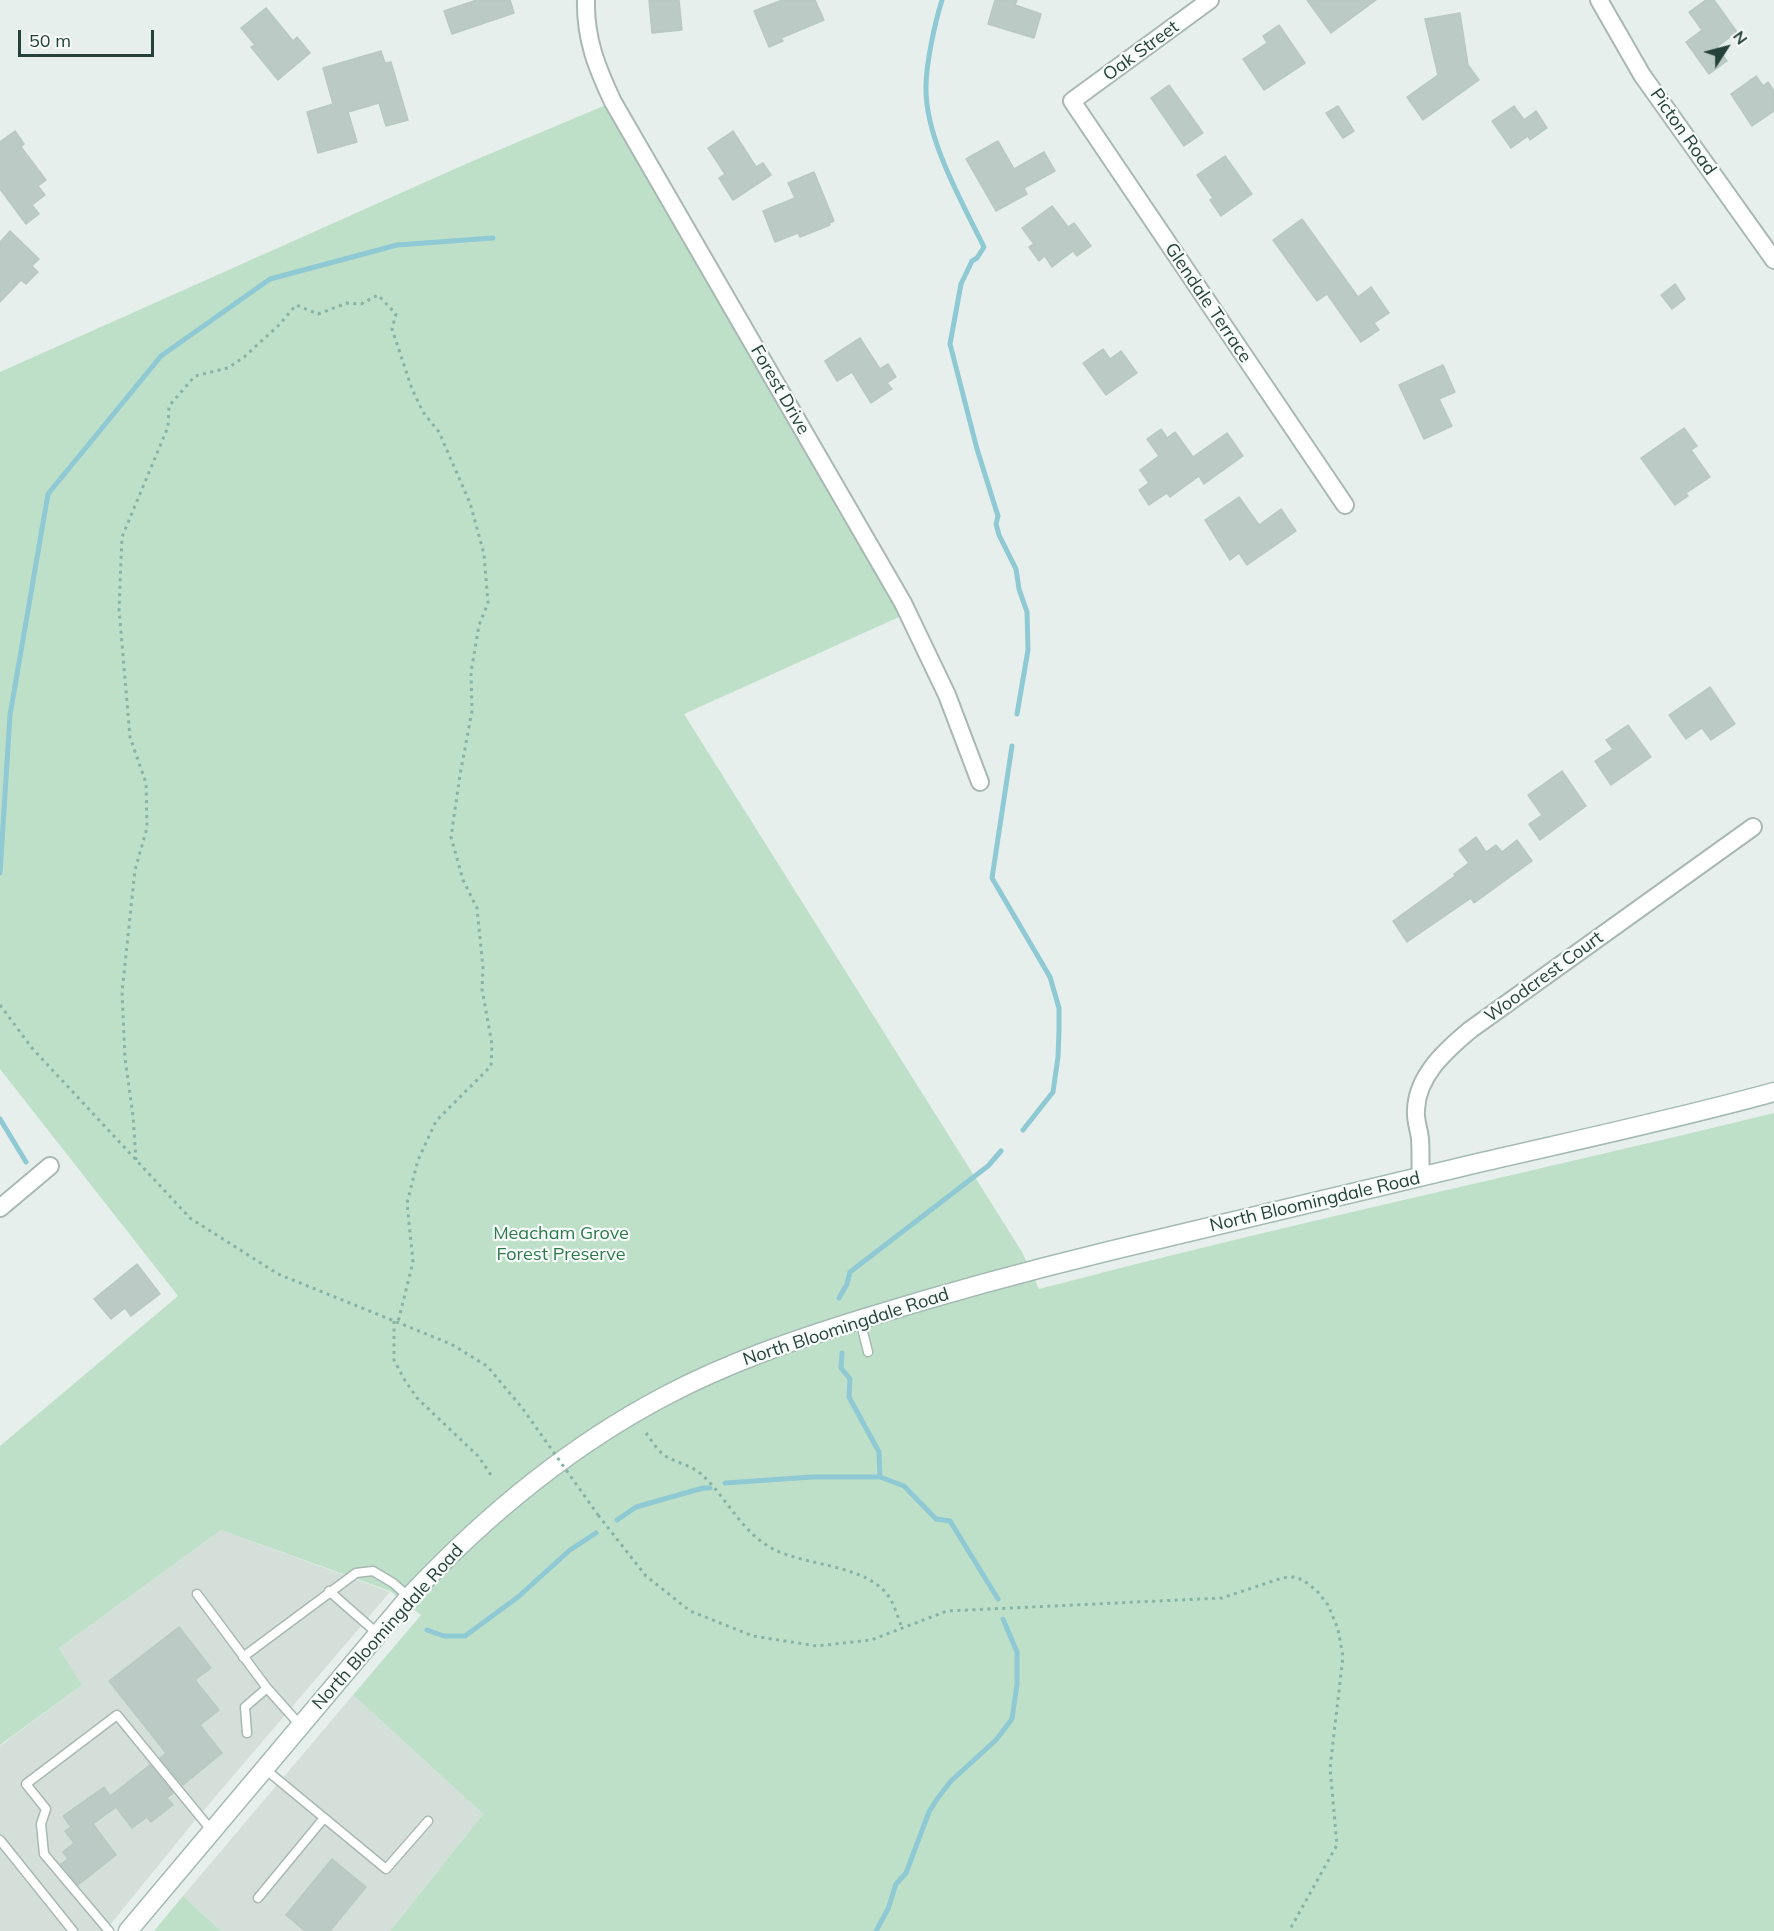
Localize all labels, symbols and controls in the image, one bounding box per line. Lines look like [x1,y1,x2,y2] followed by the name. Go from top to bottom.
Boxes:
[1099,16,1183,86] street label: Oak Street
[21,18,158,56] scale bar
[1696,18,1756,78] north arrow
[1729,27,1752,48] text: N
[29,29,71,52] text: 50 m
[1645,85,1721,179] street label: Picton Road
[1160,239,1256,367] street label: Glendale Terrace
[746,341,814,439] street label: Forest Drive
[1481,927,1607,1027] street label: Woodcrest Court
[1208,1167,1422,1237] street label: North Bloomingdale Road
[493,1223,629,1266] park label: Meacham Grove Forest Preserve
[740,1283,952,1371] street label: North Bloomingdale Road
[308,1540,468,1714] street label: North Bloomingdale Road

